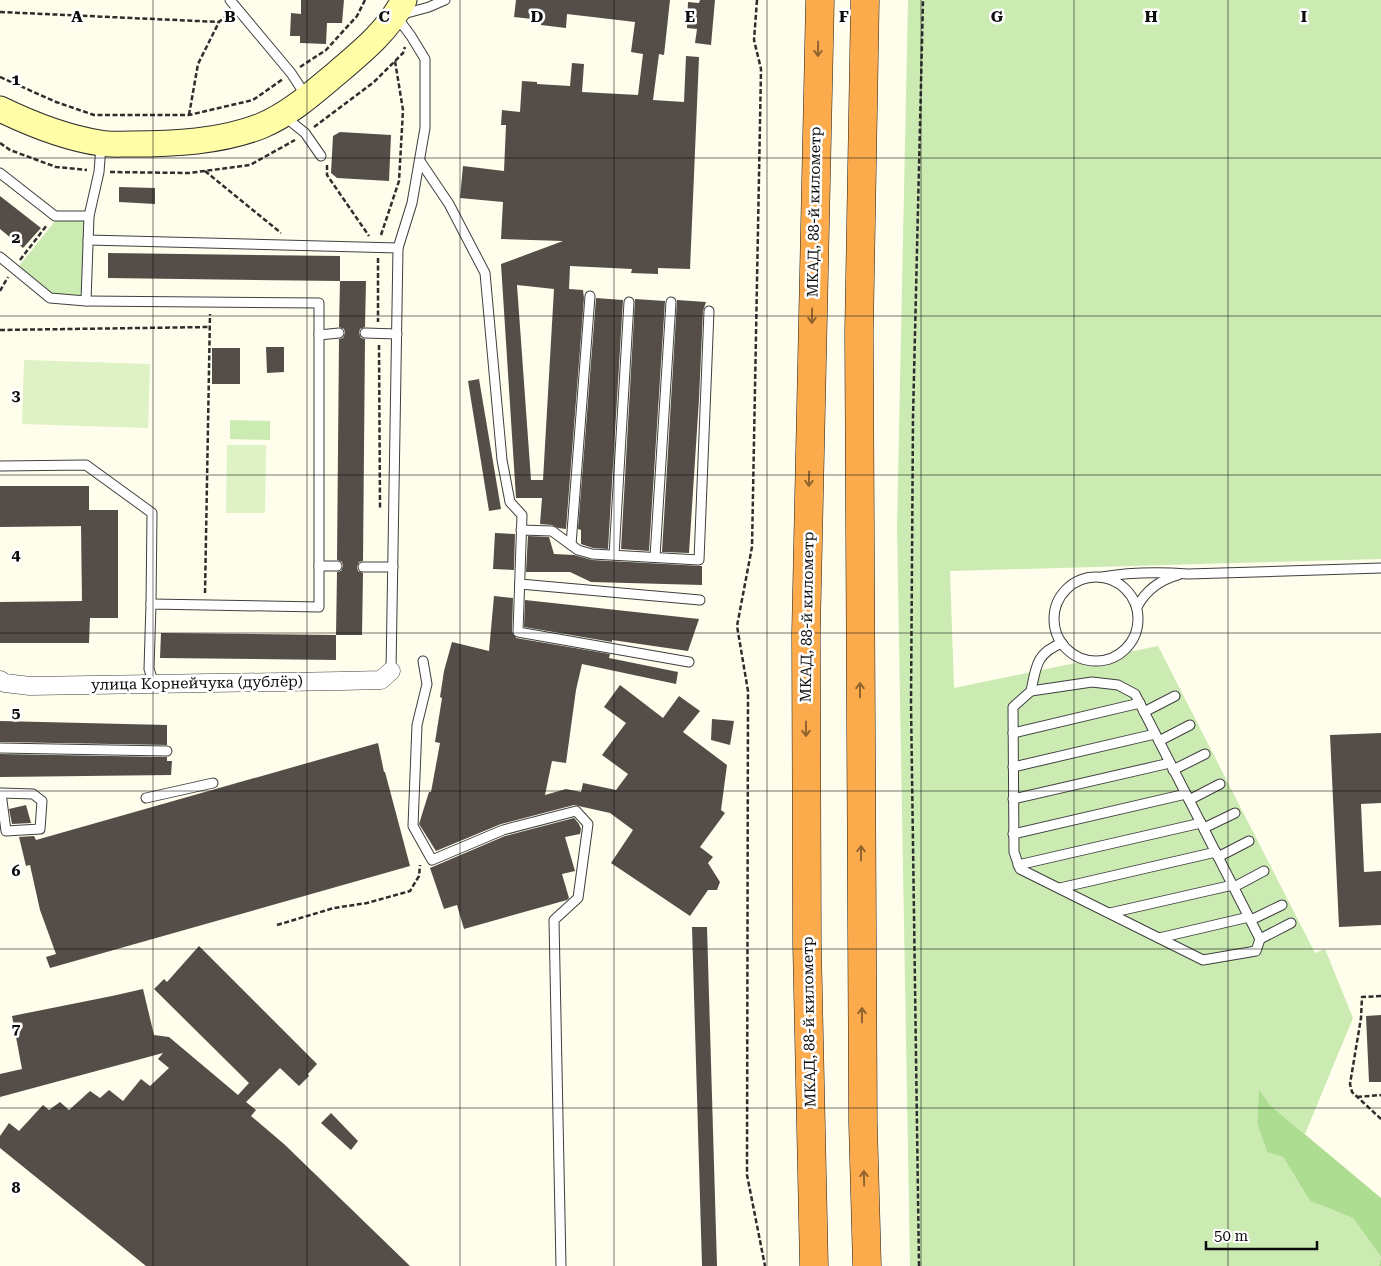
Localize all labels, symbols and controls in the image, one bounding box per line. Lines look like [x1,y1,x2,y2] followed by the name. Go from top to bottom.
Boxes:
[71,7,83,26] text: A
[224,7,236,26] text: B
[378,7,390,26] text: C
[531,7,544,26] text: D
[685,7,695,26] text: E
[839,7,849,26] text: F
[991,7,1004,26] text: G
[1144,7,1158,26] text: H
[1301,7,1307,26] text: I
[813,40,823,56] one-way arrow
[12,70,21,89] text: 1
[804,126,824,298] street label: МКАД, 88-й километр
[12,228,21,247] text: 2
[807,308,817,324] one-way arrow
[12,386,21,405] text: 3
[804,470,814,486] one-way arrow
[797,531,817,703] street label: МКАД, 88-й километр
[12,545,21,564] text: 4
[91,672,303,694] street label: улица Корнейчука (дублёр)
[855,683,865,699] one-way arrow
[12,703,21,722] text: 5
[801,720,811,736] one-way arrow
[856,845,866,862] one-way arrow
[12,861,21,880] text: 6
[799,936,819,1108] street label: МКАД, 88-й километр
[857,1007,867,1024] one-way arrow
[12,1019,21,1038] text: 7
[859,1170,869,1186] one-way arrow
[12,1178,21,1197] text: 8
[1206,1218,1317,1250] scale bar
[1214,1227,1249,1245] text: 50 m

